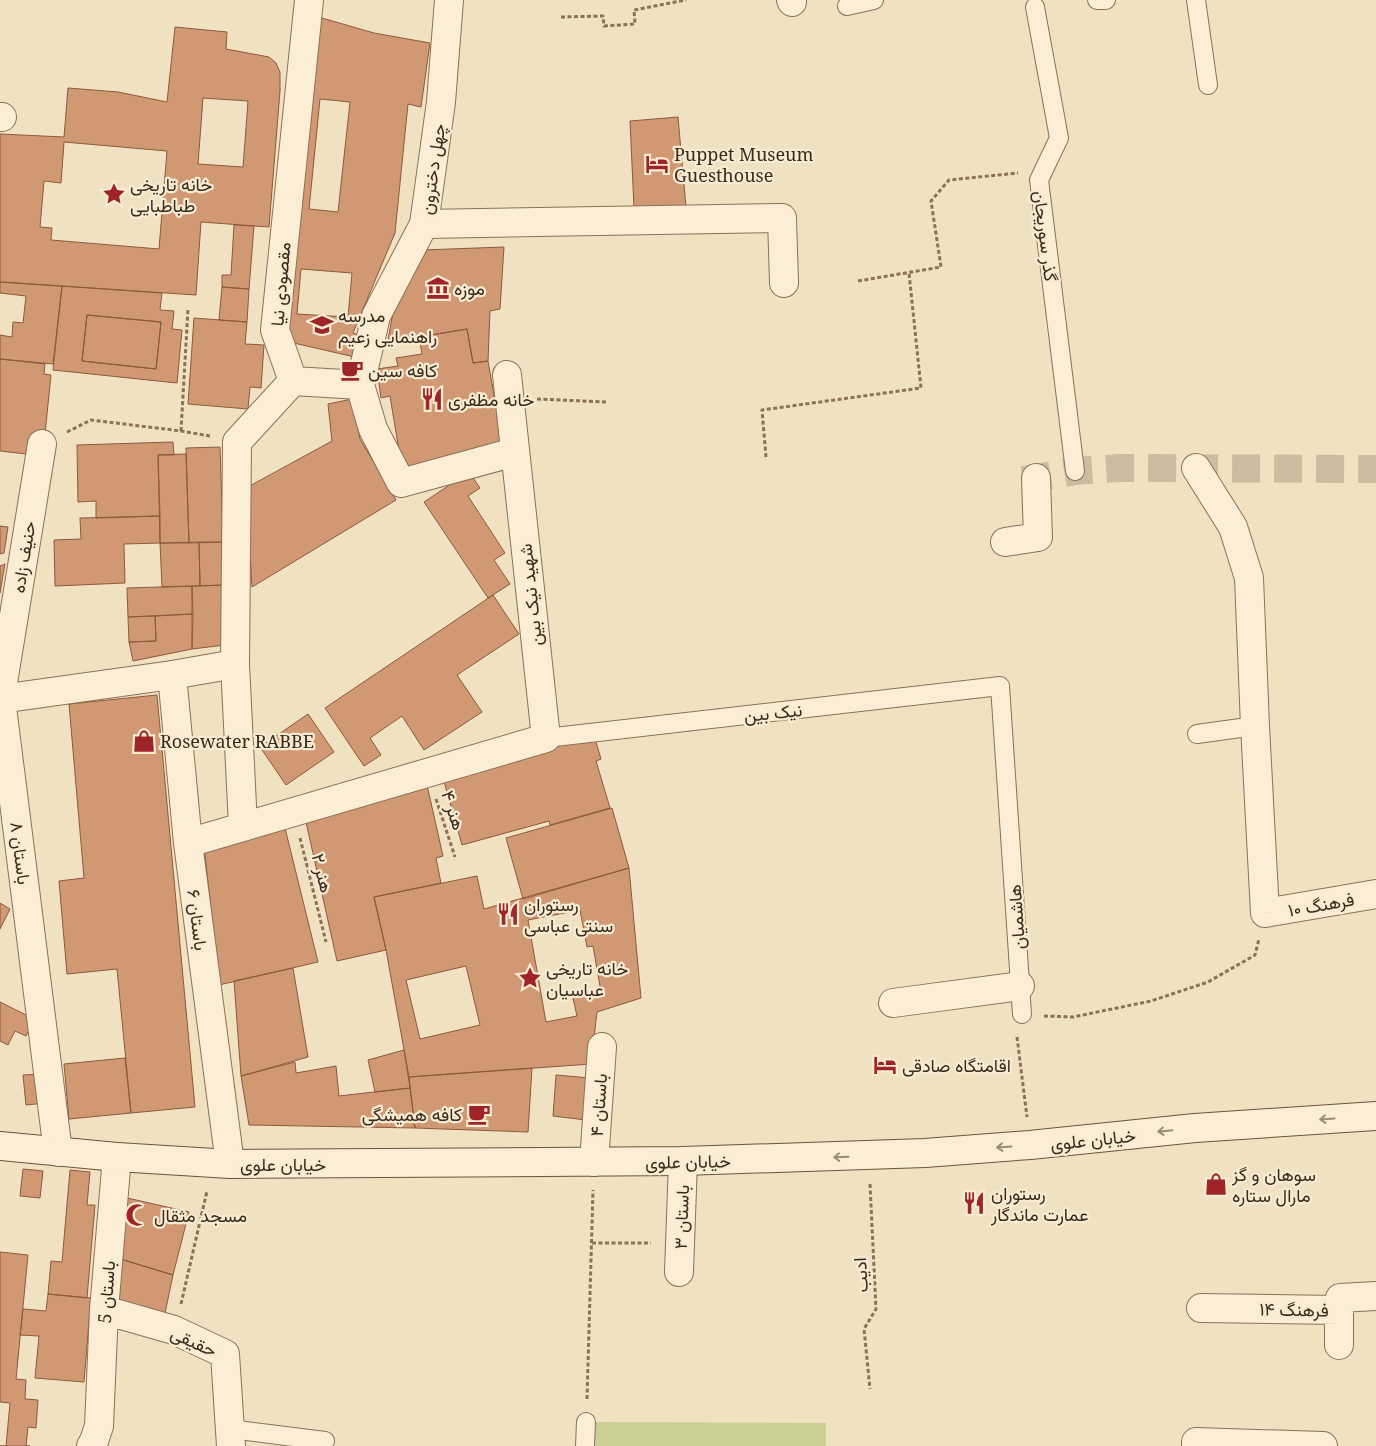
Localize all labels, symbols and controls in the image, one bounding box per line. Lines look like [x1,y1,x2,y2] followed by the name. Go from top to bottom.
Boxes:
[414,122,451,216] street label: چهل دخترون
[674,142,814,187] place label: Puppet Museum Guesthouse
[644,151,670,177] hotel icon: Puppet Museum Guesthouse
[130,172,212,217] place label: خانه تاریخی طباطبایی
[101,181,127,207] place icon: خانه تاریخی طباطبایی
[1029,189,1063,283] street label: گذر سوریجان
[264,241,296,327] street label: مقصودی نیا
[425,275,451,301] museum icon: موزه
[454,276,485,300] place label: موزه
[338,303,437,349] place label: مدرسه راهنمایی زعیم
[309,312,335,338] school or university icon: مدرسه راهنمایی زعیم
[339,357,365,383] cafe icon: کافه سین
[368,358,437,382] place label: کافه سین
[419,386,445,412] restaurant icon: خانه مظفری
[448,387,534,411] place label: خانه مظفری
[6,519,40,595] street label: حنیف زاده
[513,543,547,647] street label: شهید نیک بین
[743,697,803,727] street label: نیک بین
[131,728,157,754] shop icon: Rosewater RABBE
[160,729,314,753] place label: Rosewater RABBE
[436,787,472,833] street label: هنر ۴
[5,820,37,886] street label: باستان ۸
[307,851,339,895] street label: هنر ۲
[1002,884,1030,950] street label: هاشمیان
[1286,886,1356,922] street label: فرهنگ ۱۰
[182,888,214,952] street label: باستان ۶
[524,892,613,937] place label: رستوران سنتی عباسی
[495,901,521,927] restaurant icon: رستوران سنتی عباسی
[546,956,628,1001] place label: خانه تاریخی عباسیان
[517,965,543,991] place icon: خانه تاریخی عباسیان
[872,1052,898,1078] hotel icon: اقامتگاه صادقی
[902,1053,1011,1077] place label: اقامتگاه صادقی
[584,1073,612,1137] street label: باستان ۴
[466,1101,492,1127] cafe icon: کافه همیشگی
[362,1102,462,1126] place label: کافه همیشگی
[1320,1115,1336,1124] one-way arrow
[1049,1123,1137,1155] street label: خیابان علوی
[1158,1126,1174,1136] one-way arrow
[996,1143,1012,1152] one-way arrow
[645,1148,731,1174] street label: خیابان علوی
[240,1152,326,1176] street label: خیابان علوی
[834,1152,850,1162] one-way arrow
[1231,1162,1316,1207] place label: سوهان و گز مارال ستاره
[1203,1171,1229,1197] shop icon: سوهان و گز مارال ستاره
[990,1181,1088,1226] place label: رستوران عمارت ماندگار
[668,1184,694,1250] street label: باستان ۳
[961,1190,987,1216] restaurant icon: رستوران عمارت ماندگار
[124,1202,150,1228] mosque icon: مسجد مثقال
[154,1203,247,1227] place label: مسجد مثقال
[847,1257,873,1293] street label: ادیب
[92,1260,120,1324] street label: باستان 5
[1259,1296,1329,1322] street label: فرهنگ ۱۴
[167,1320,221,1362] street label: حقیقی

